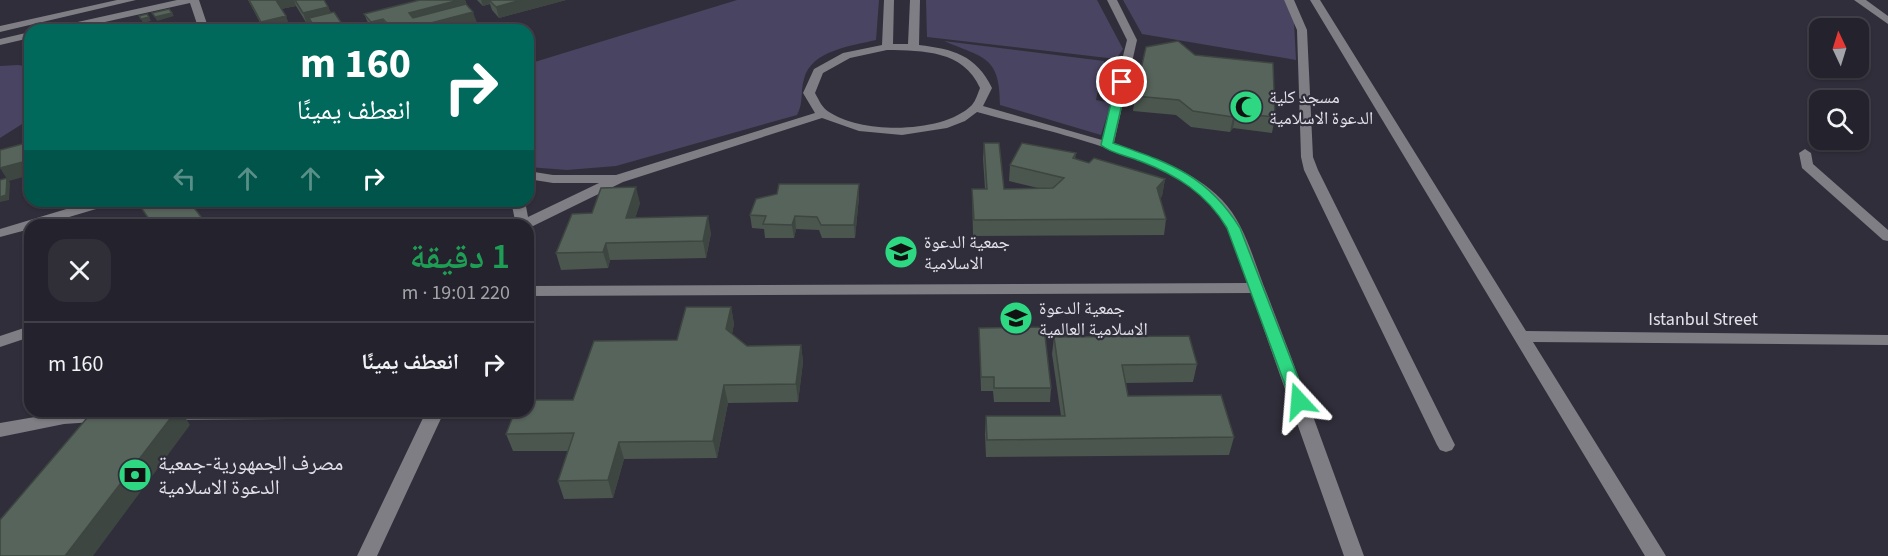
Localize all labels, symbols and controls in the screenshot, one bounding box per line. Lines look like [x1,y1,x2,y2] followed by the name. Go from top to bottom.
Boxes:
[1809,18,1869,78] north arrow
[1809,18,1869,150] map controls
[300,34,411,94] text: 160 m
[432,48,510,126] icon: right
[1096,56,1147,107] pin
[1105,65,1138,98] icon: arrive
[1269,85,1373,131] place label: مسجد كلية الدعوة الاسلامية
[1228,89,1264,125] mosque icon: مسجد كلية الدعوة الاسلامية
[1809,90,1869,150] button: search
[297,91,411,130] text: انعطف يمينًا
[168,162,201,195] icon: left
[231,162,264,195] icon: ahead
[294,162,327,195] icon: ahead
[357,162,390,195] icon: right
[924,230,1010,276] place label: جمعية الدعوة الاسلامية
[410,231,510,282] text: 1 دقيقة
[883,234,919,270] school or university icon: جمعية الدعوة الاسلامية
[48,239,111,302] button: close
[402,279,510,307] text: 220 m · 19:01
[1039,296,1148,342] place label: جمعية الدعوة الاسلامية العالمية
[998,300,1034,336] school or university icon: جمعية الدعوة الاسلامية العالمية
[1648,307,1758,332] street label: Istanbul Street
[361,346,459,378] text: انعطف يمينًا
[48,348,103,380] text: 160 m
[477,348,510,381] icon: right
[1267,369,1331,433] position arrow
[158,448,343,502] place label: مصرف الجمهورية-جمعية الدعوة الاسلامية
[117,457,153,493] bank icon: مصرف الجمهورية-جمعية الدعوة الاسلامية

